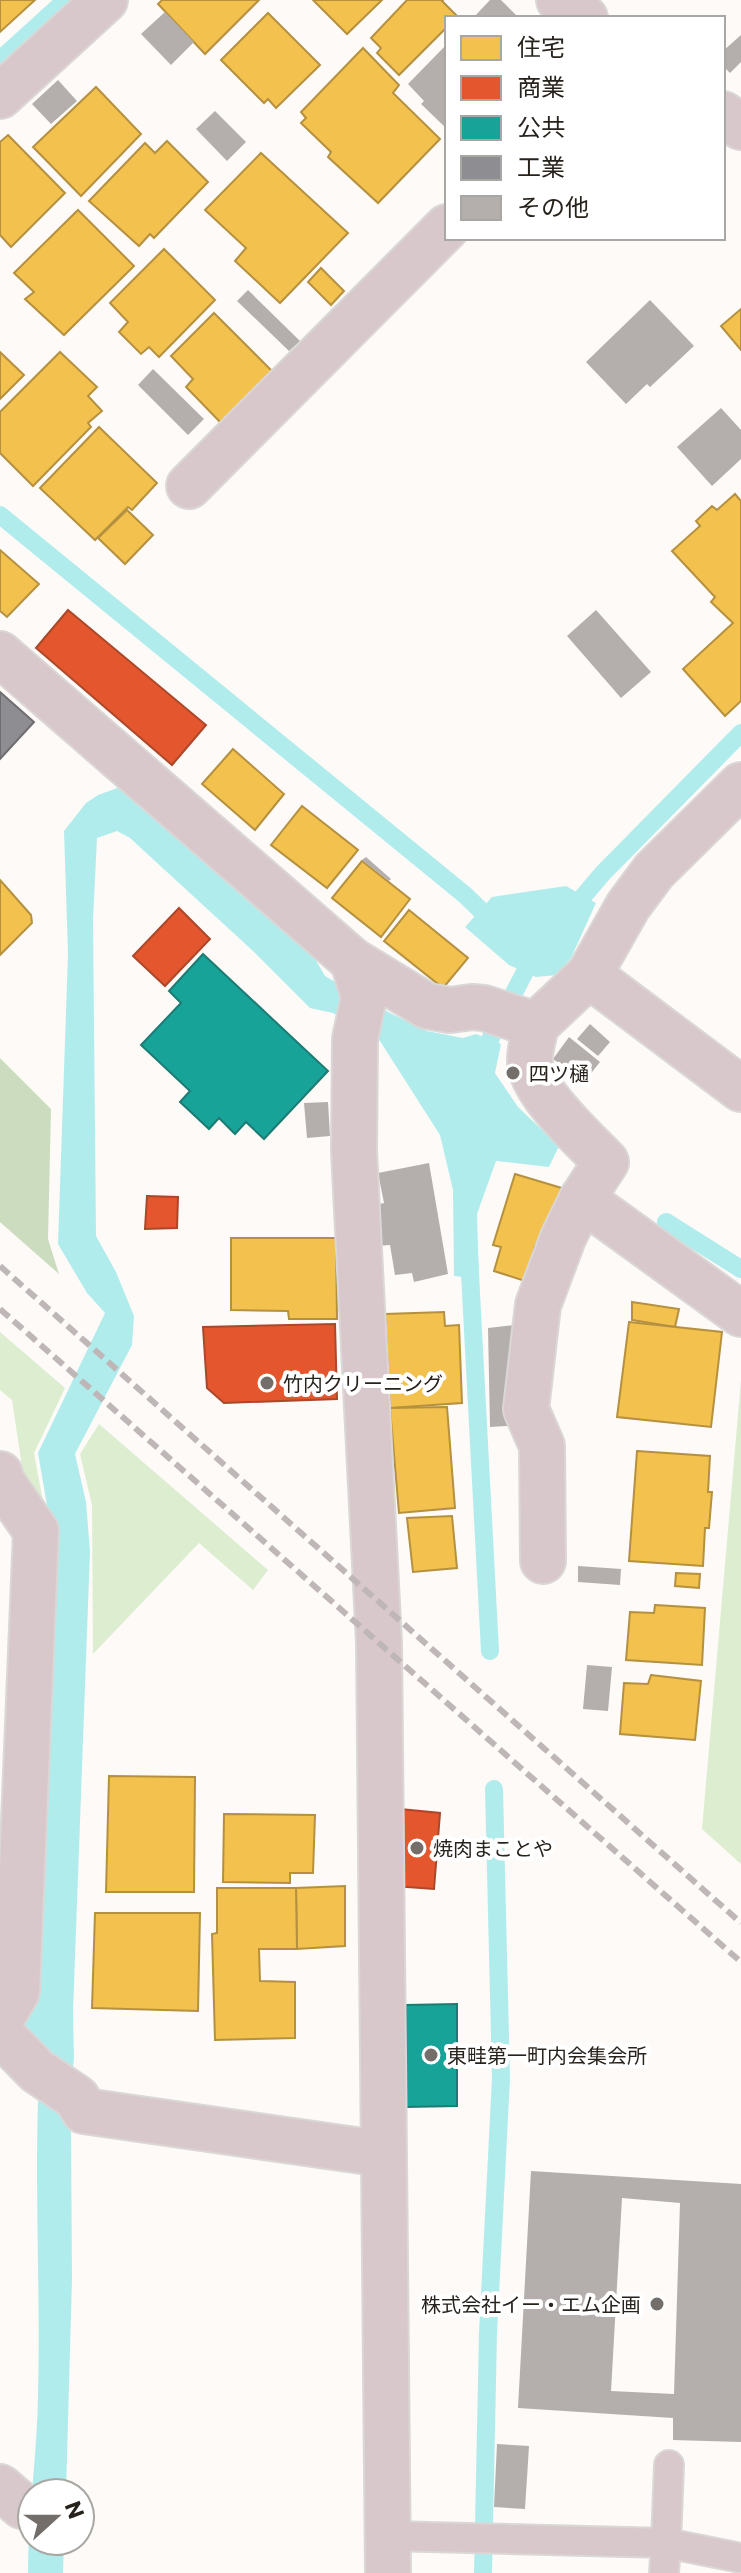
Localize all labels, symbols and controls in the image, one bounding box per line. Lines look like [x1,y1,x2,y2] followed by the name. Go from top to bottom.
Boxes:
[445,16,725,240] legend
[517,32,565,61] text: 住宅
[517,72,565,101] text: 商業
[517,112,565,141] text: 公共
[517,152,565,181] text: 工業
[517,192,589,221] text: その他
[529,1061,589,1085] place label: 四ツ樋
[504,1064,522,1082] marker: 四ツ樋
[283,1371,443,1395] place label: 竹内クリーニング
[258,1374,276,1392] marker: 竹内クリーニング
[433,1836,553,1860] place label: 焼肉まことや
[408,1839,426,1857] marker: 焼肉まことや
[447,2043,647,2067] place label: 東畦第一町内会集会所
[422,2046,440,2064] marker: 東畦第一町内会集会所
[421,2292,641,2316] place label: 株式会社イー・エム企画
[648,2295,666,2313] marker: 株式会社イー・エム企画
[16,2477,96,2557] north arrow
[60,2497,91,2522] text: N

